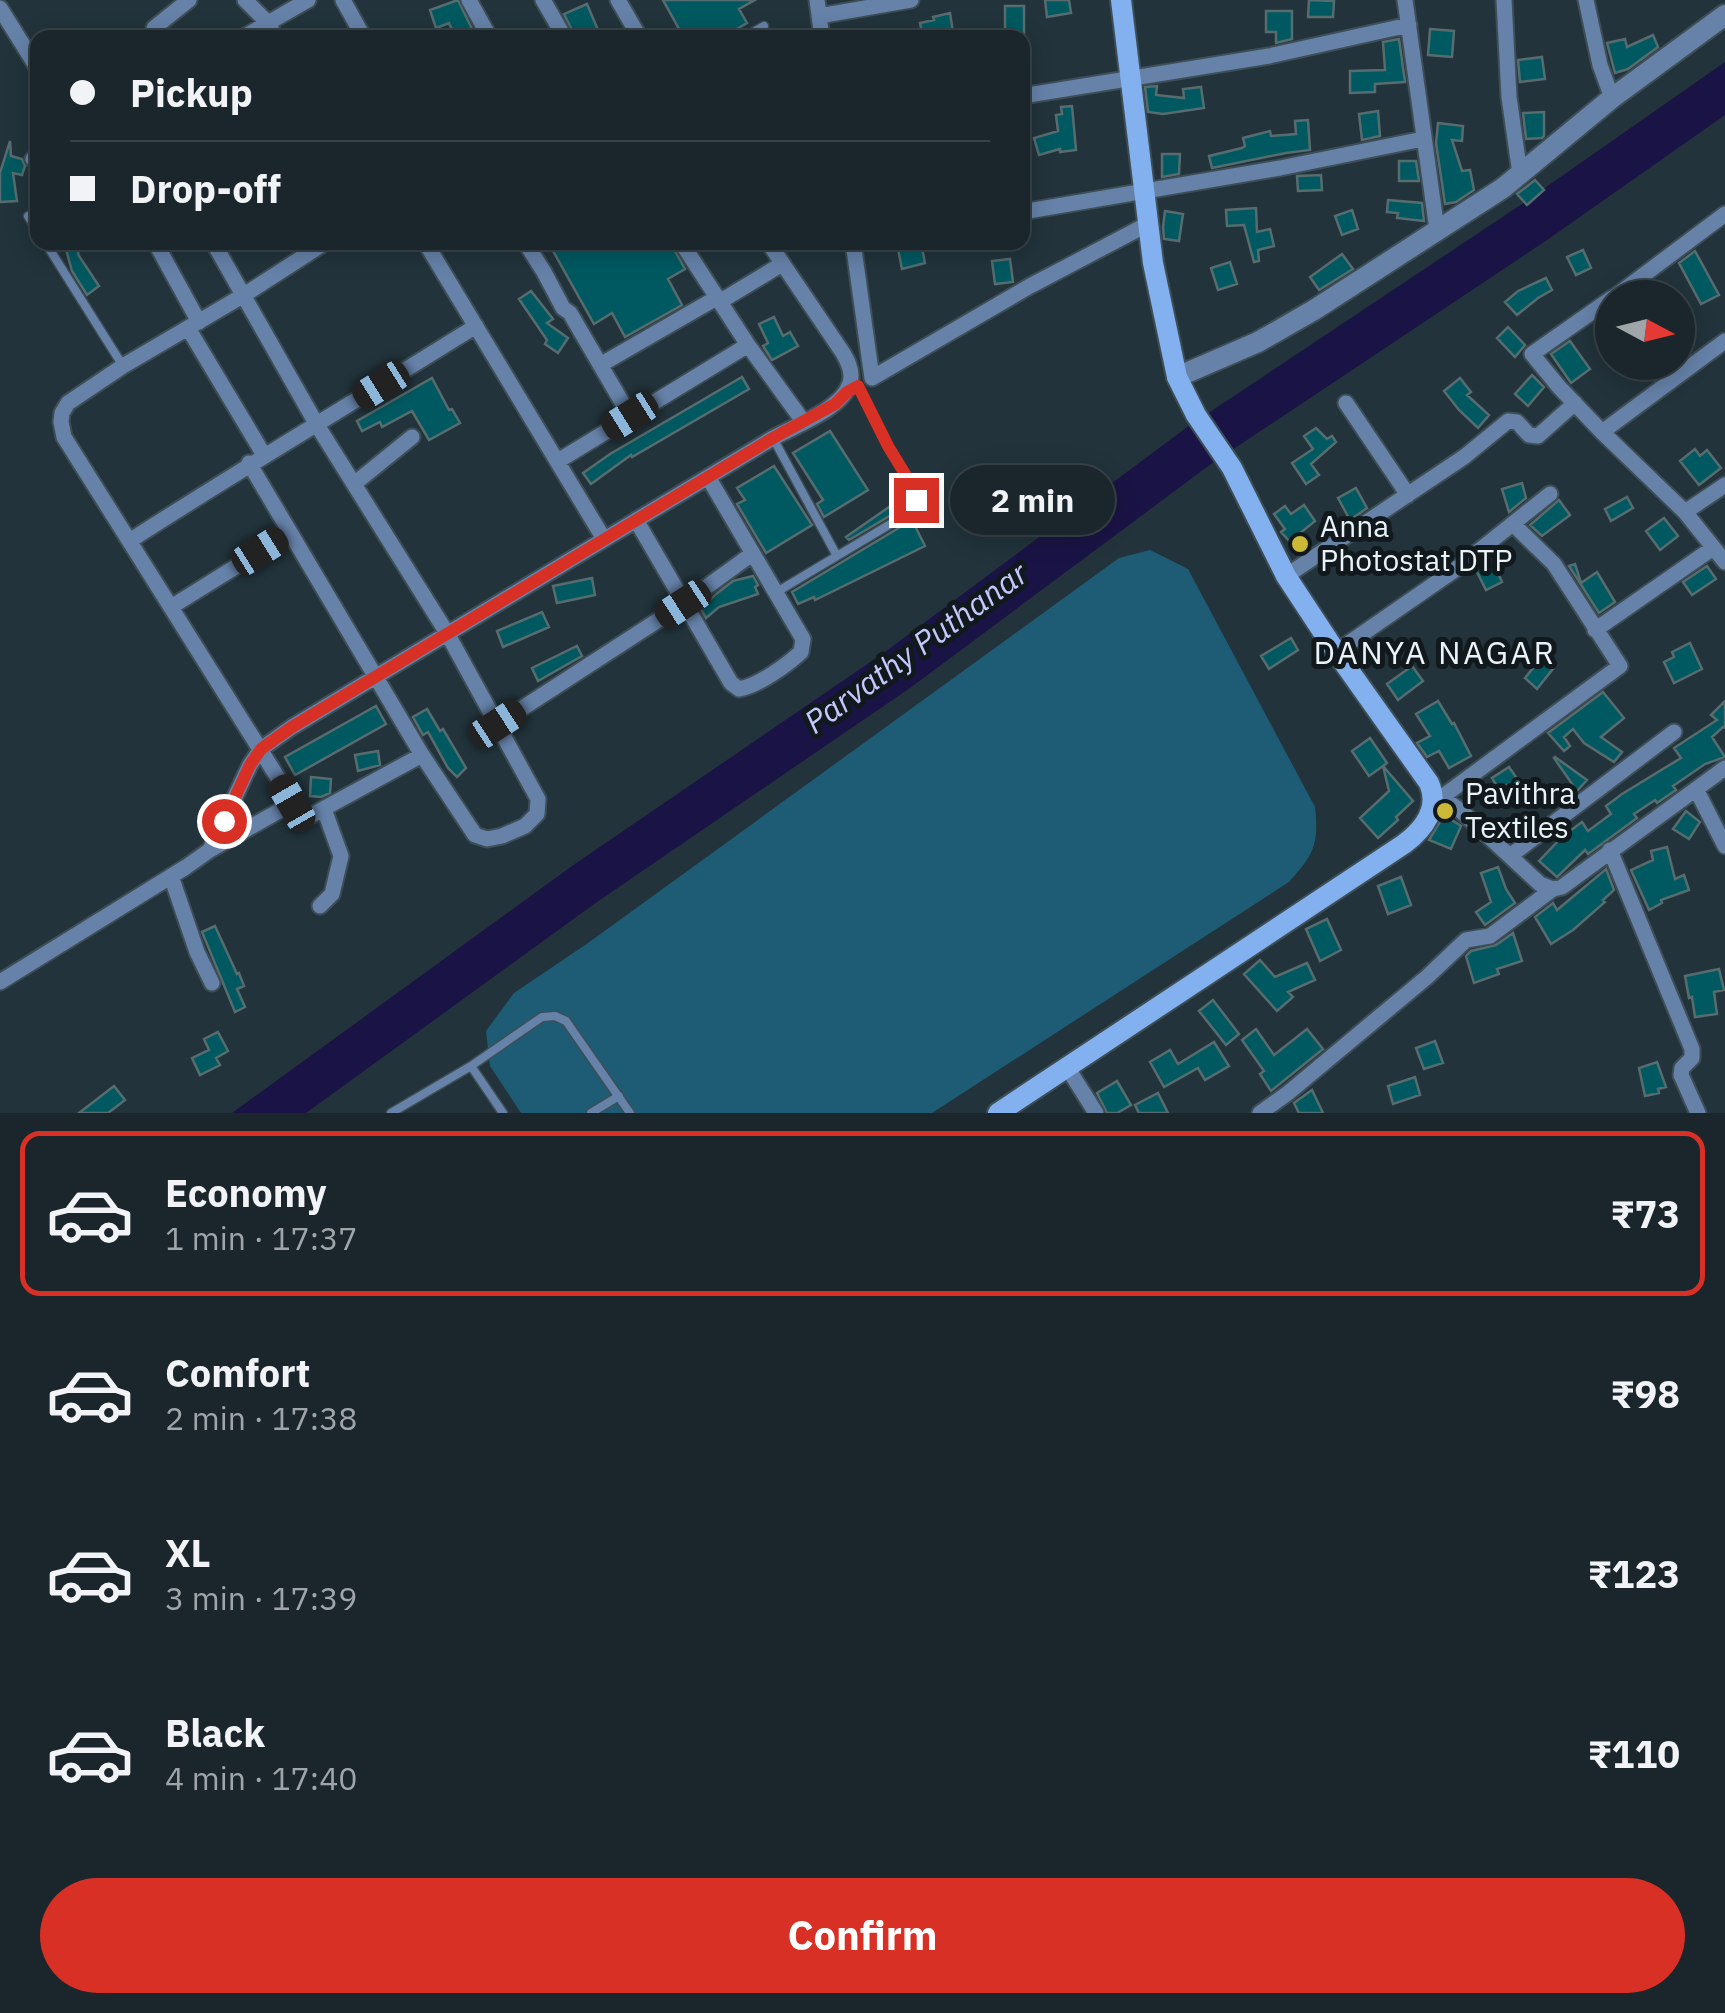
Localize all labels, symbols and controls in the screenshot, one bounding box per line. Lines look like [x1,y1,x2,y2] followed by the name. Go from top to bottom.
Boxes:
[130,68,253,117] text: Pickup
[130,164,281,213] text: Drop-off
[1595,280,1695,380] north arrow
[1595,280,1695,380] map controls
[348,356,414,414] car
[597,387,663,445] car
[951,465,1116,535] callout: 2 min
[894,478,939,523] route end
[991,479,1074,521] text: 2 min
[1320,506,1512,579] place label: Anna Photostat DTP
[227,522,293,580] car
[1289,533,1311,555] marker: Anna Photostat DTP
[795,551,1037,742] water label: Parvathy Puthanar
[650,575,716,633] car
[1314,631,1556,673] district label: DANYA NAGAR
[465,695,531,753] car
[264,770,320,836] car
[1465,773,1575,846] place label: Pavithra Textiles
[202,799,247,844] route start
[1434,800,1456,822] marker: Pavithra Textiles
[165,1168,327,1217] text: Economy
[45,1169,135,1259] icon: car
[1610,1189,1680,1238] text: ₹73
[165,1217,358,1259] text: 1 min · 17:37
[165,1348,310,1397] text: Comfort
[45,1349,135,1439] icon: car
[1610,1369,1680,1418] text: ₹98
[165,1397,358,1439] text: 2 min · 17:38
[165,1528,211,1577] text: XL
[45,1529,135,1619] icon: car
[1588,1549,1680,1598] text: ₹123
[165,1577,358,1619] text: 3 min · 17:39
[165,1708,265,1757] text: Black
[45,1709,135,1799] icon: car
[1588,1729,1680,1778] text: ₹110
[165,1757,358,1799] text: 4 min · 17:40
[40,1878,1685,1993] button: Confirm

